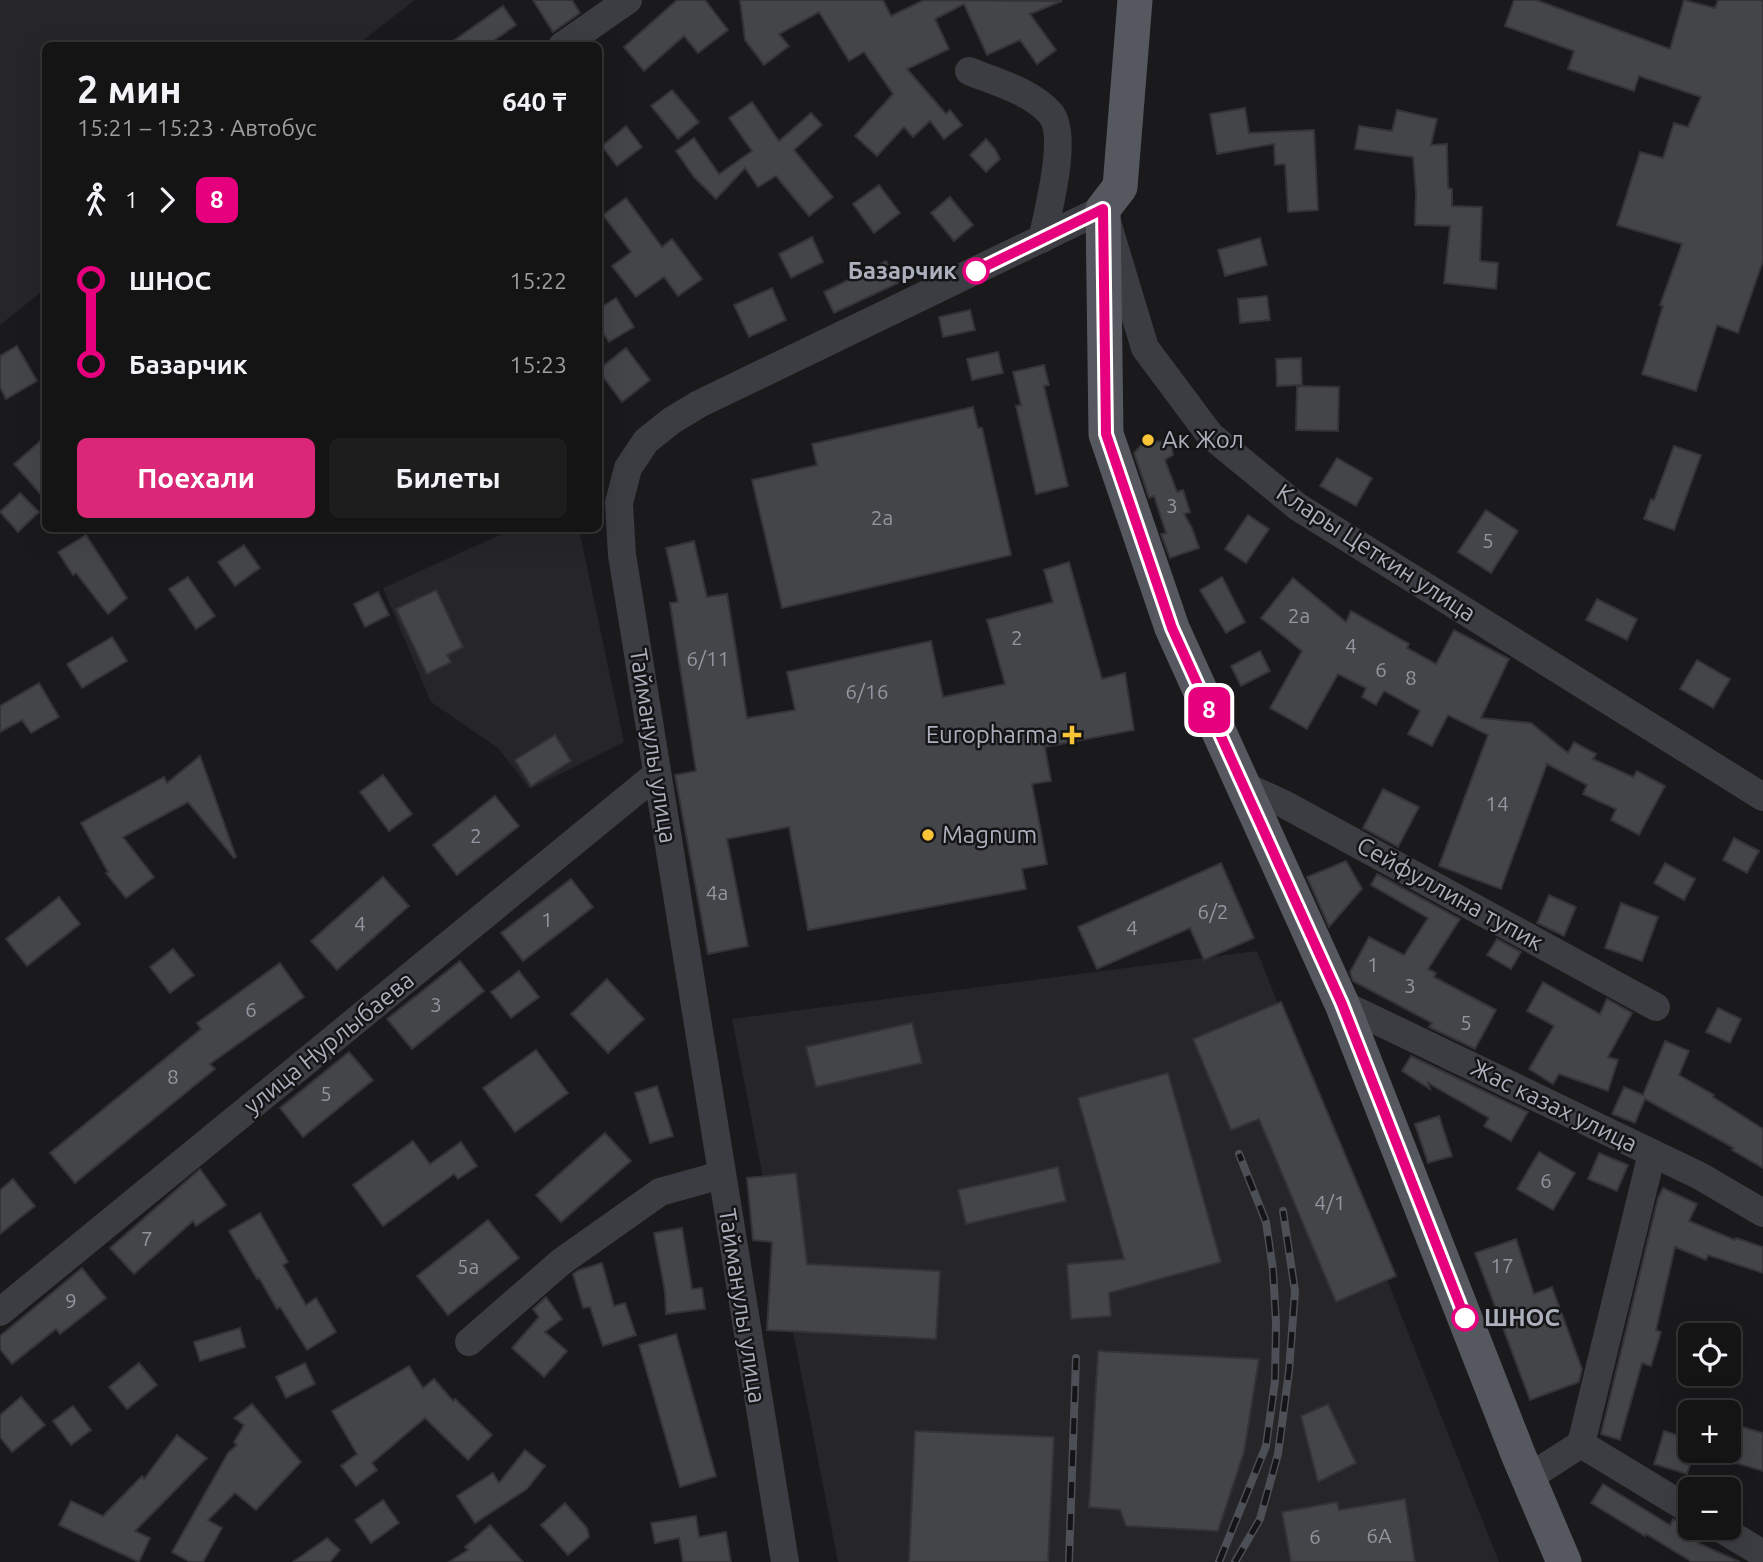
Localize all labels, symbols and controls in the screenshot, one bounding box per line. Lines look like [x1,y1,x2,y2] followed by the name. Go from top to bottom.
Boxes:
[77,68,182,110] text: 2 мин
[502,87,567,116] text: 640 ₸
[77,115,317,140] text: 15:21 – 15:23 · Автобус
[77,181,115,219] icon: walk
[148,181,186,219] icon: forward
[210,186,224,213] text: 8
[125,187,138,212] text: 1
[848,257,957,284] place label: Базарчик
[963,258,989,284] marker: Базарчик
[129,266,211,295] text: ШНОС
[509,268,567,293] text: 15:22
[129,350,247,379] text: Базарчик
[509,352,567,377] text: 15:23
[1162,426,1244,453] place label: Ак Жол
[1140,432,1156,448] marker: Ак Жол
[77,438,315,518] button: Поехали
[329,438,567,518] button: Билеты
[1272,478,1481,627] street label: Клары Цеткин улица
[1166,493,1178,517] house number: 3
[871,505,893,529] house number: 2а
[1482,528,1494,552] house number: 5
[1288,603,1310,627] house number: 2а
[1011,625,1023,649] house number: 2
[1345,633,1357,657] house number: 4
[686,646,730,670] house number: 6/11
[625,647,682,845] street label: Тайманулы улица
[1375,657,1387,681] house number: 6
[1405,665,1417,689] house number: 8
[845,679,889,703] house number: 6/16
[1186,687,1232,733] line badge: 8
[1202,696,1216,723] text: 8
[926,721,1058,748] place label: Europharma
[1064,727,1080,743] marker: Europharma
[1485,791,1509,815] house number: 14
[942,821,1037,848] place label: Magnum
[470,823,482,847] house number: 2
[920,827,936,843] marker: Magnum
[1352,831,1548,956] street label: Сейфуллина тупик
[706,880,728,904] house number: 4а
[1197,899,1229,923] house number: 6/2
[541,907,553,931] house number: 1
[354,911,366,935] house number: 4
[1126,915,1138,939] house number: 4
[1367,952,1379,976] house number: 1
[238,966,419,1119] street label: улица Нурлыбаева
[1404,973,1416,997] house number: 3
[430,992,442,1016] house number: 3
[245,997,257,1021] house number: 6
[1460,1010,1472,1034] house number: 5
[1467,1054,1642,1157] street label: Жас казах улица
[167,1064,179,1088] house number: 8
[320,1081,332,1105] house number: 5
[1540,1168,1552,1192] house number: 6
[1314,1190,1346,1214] house number: 4/1
[714,1207,771,1405] street label: Тайманулы улица
[141,1226,153,1250] house number: 7
[1490,1253,1514,1277] house number: 17
[457,1254,479,1278] house number: 5а
[65,1288,77,1312] house number: 9
[1484,1304,1560,1331] place label: ШНОС
[1452,1305,1478,1331] marker: ШНОС
[1678,1323,1741,1540] map controls
[1678,1323,1741,1386] button: locate
[1678,1400,1741,1463] button: +
[1678,1477,1741,1540] button: −
[1366,1523,1392,1547] house number: 6А
[1309,1524,1321,1548] house number: 6

